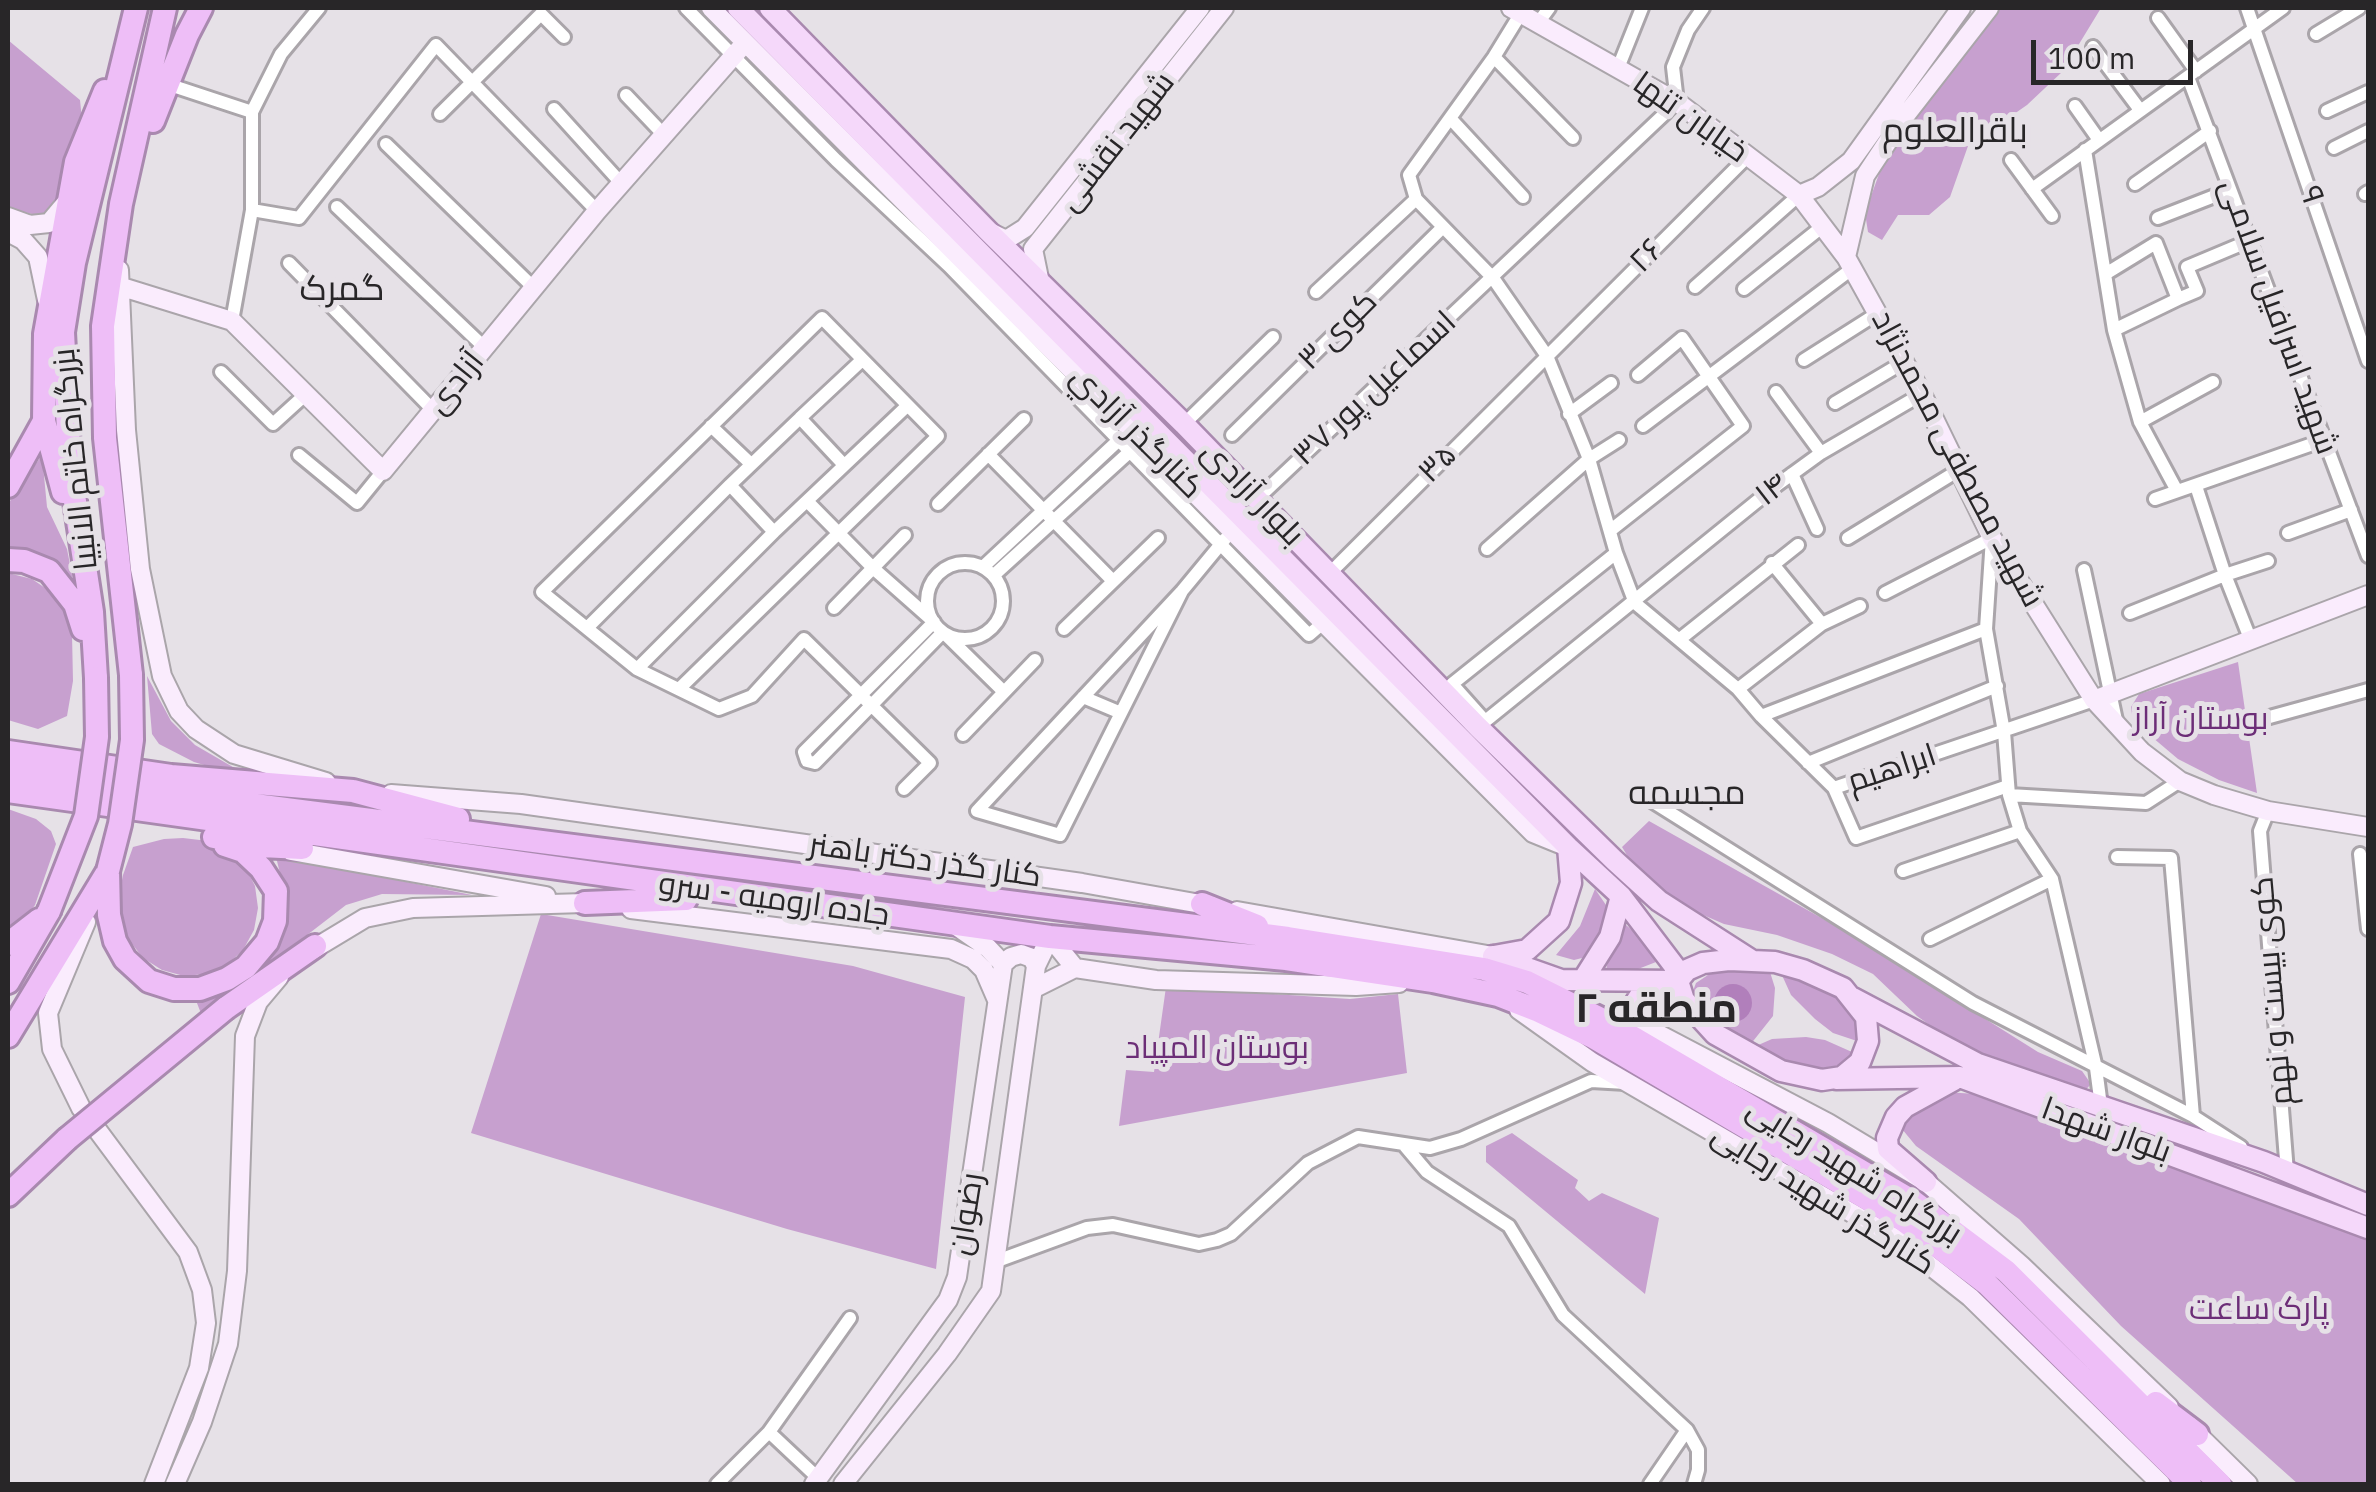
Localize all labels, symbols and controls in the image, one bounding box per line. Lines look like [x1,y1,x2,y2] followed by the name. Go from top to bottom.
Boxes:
[2036,20,2198,82] scale bar
[2048,38,2135,77] text: 100 m
[1625,64,1755,172] street label: خیابان تنها
[1051,65,1183,219] street label: شهید نقشی
[1882,111,2028,153] district label: باقرالعلوم
[2210,174,2346,460] street label: شهید اسرافیل سلامی
[2290,181,2332,209] street label: ۹
[1622,231,1672,281] street label: ۲۶
[299,269,385,311] district label: گمرک
[1290,283,1386,379] street label: کوی ۳
[1285,304,1465,474] street label: اسماعیل پور ۳۷
[1862,304,2052,614] street label: شهید مصطفی محمدنژاد
[419,344,493,422] street label: آزادی
[45,346,107,572] street label: بزرگراه خاتم الانبیا
[1062,359,1210,507] street label: کنارگذر آزادي
[1193,433,1311,555] street label: بلوار آزادی
[1411,437,1465,491] street label: ۳۵
[1748,465,1796,515] street label: ۱۴
[2133,701,2269,739] park label: بوستان آراز
[1843,737,1941,801] street label: ابراهیم
[1628,773,1746,815] district label: مجسمه
[806,826,1044,896] street label: کنار گذر دکتر باهنر
[656,865,892,935] street label: جاده ارومیه - سرو
[2244,875,2302,1107] street label: کوی بیست و نهم
[1575,985,1737,1035] district label: منطقه ۲
[1125,1030,1309,1068] park label: بوستان المپیاد
[1739,1090,1969,1254] street label: بزرگراه شهید رجایی
[2036,1090,2176,1172] street label: بلوار شهدا
[1704,1116,1942,1284] street label: کنارگذر شهید رجایی
[942,1170,992,1258] street label: رضوان
[2189,1291,2329,1329] park label: پارک ساعت

